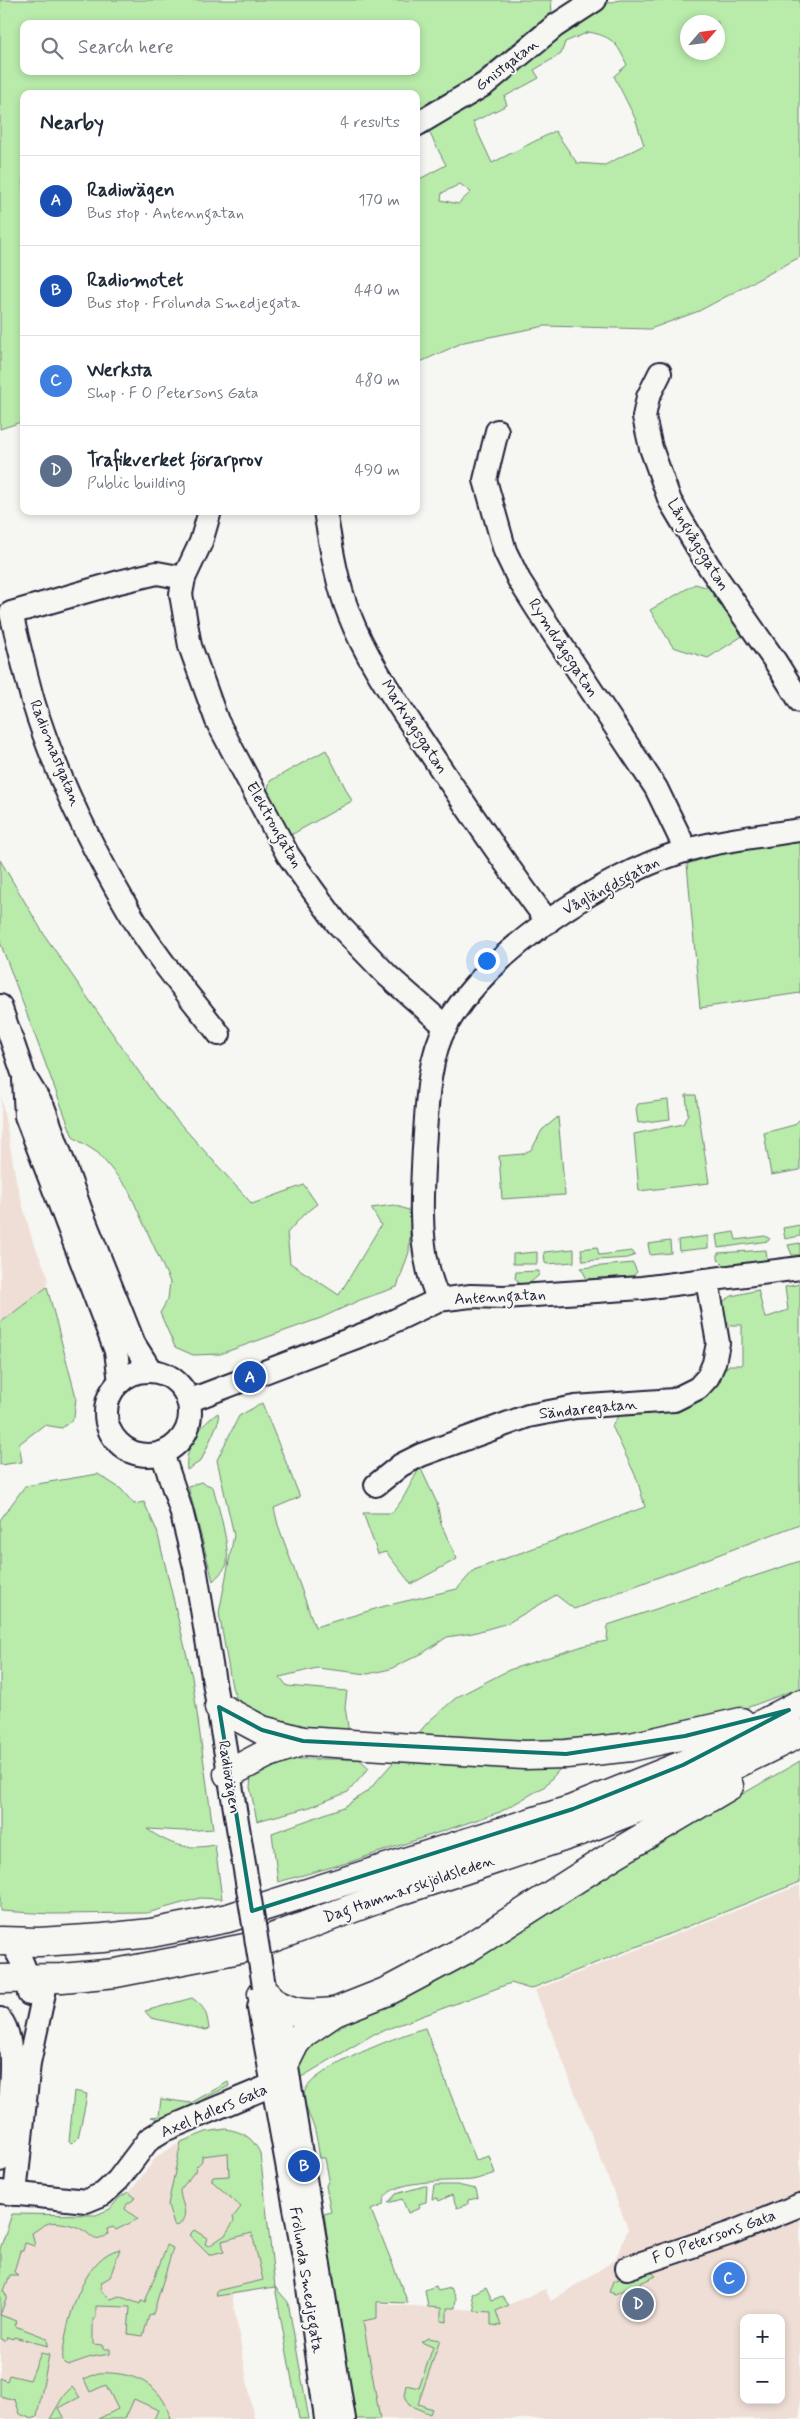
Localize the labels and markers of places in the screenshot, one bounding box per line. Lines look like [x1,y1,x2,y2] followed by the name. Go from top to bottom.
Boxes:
[234,1358,266,1396] pin: A
[288,2147,320,2185] pin: B
[713,2259,745,2297] pin: C
[622,2285,654,2323] pin: D

